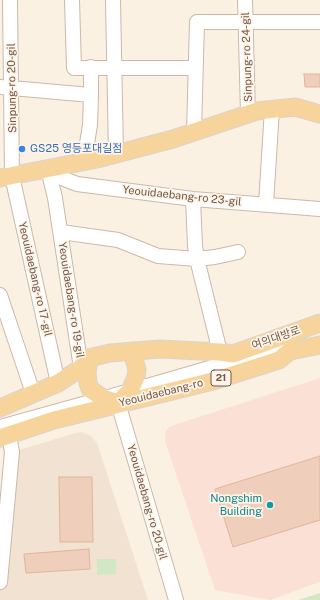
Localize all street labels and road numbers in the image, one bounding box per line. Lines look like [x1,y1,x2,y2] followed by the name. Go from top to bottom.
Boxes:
[239,12,255,102] street label: Sinpung-ro 24-gil
[5,43,19,133] street label: Sinpung-ro 20-gil
[122,183,242,209] street label: Yeouidaebang-ro 23-gil
[15,220,55,338] street label: Yeouidaebang-ro 17-gil
[55,241,87,359] street label: Yeouidaebang-ro 19-gil
[250,324,302,352] street label: 여의대방로
[211,370,231,386] road number: 21
[117,376,205,410] street label: Yeouidaebang-ro
[124,443,170,561] street label: Yeouidaebang-ro 20-gil

